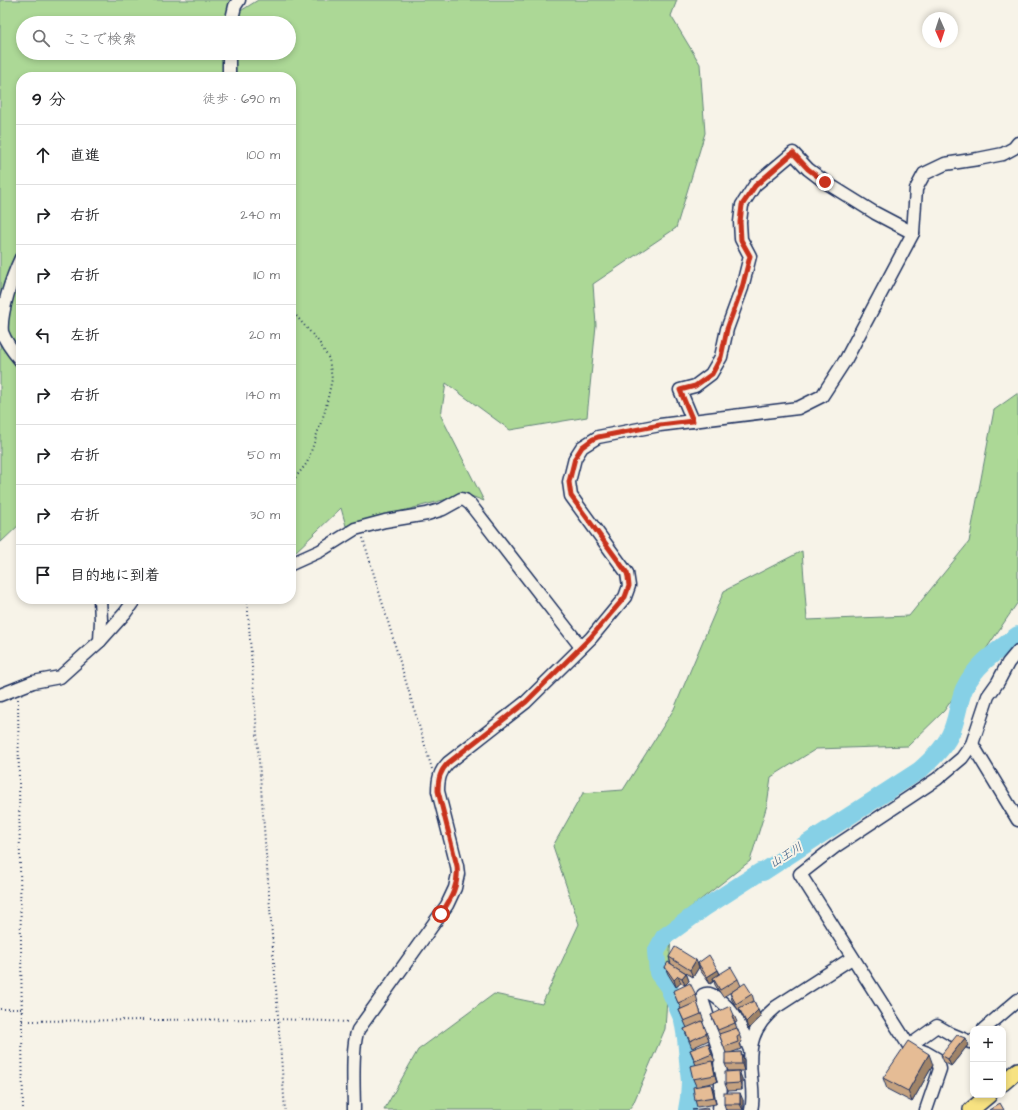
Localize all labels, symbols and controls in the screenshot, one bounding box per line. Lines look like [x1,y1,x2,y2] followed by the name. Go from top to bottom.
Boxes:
[922,12,958,48] north arrow
[16,16,296,60] search box
[30,27,52,49] icon: search
[62,29,137,50] text: ここで検索
[32,88,66,112] text: 9 分
[203,90,280,108] text: 徒歩 · 690 m
[32,144,54,166] icon: ahead
[70,145,100,166] text: 直進
[247,146,280,164] text: 100 m
[816,173,834,191] route end
[32,204,54,226] icon: right
[70,205,100,226] text: 右折
[240,206,280,224] text: 240 m
[32,264,54,286] icon: right
[70,265,100,286] text: 右折
[253,266,280,284] text: 110 m
[32,324,54,346] icon: left
[70,325,100,346] text: 左折
[249,326,280,344] text: 20 m
[32,384,54,406] icon: right
[70,385,100,406] text: 右折
[246,386,280,404] text: 140 m
[32,444,54,466] icon: right
[70,445,100,466] text: 右折
[247,446,280,464] text: 50 m
[32,504,54,526] icon: right
[70,505,100,526] text: 右折
[250,506,280,524] text: 30 m
[32,564,54,586] icon: arrive
[70,565,160,586] text: 目的地に到着
[766,839,806,872] water label: 山王川
[432,905,450,923] route start
[970,1026,1006,1098] map controls
[970,1026,1006,1062] button: +
[970,1062,1006,1098] button: −

